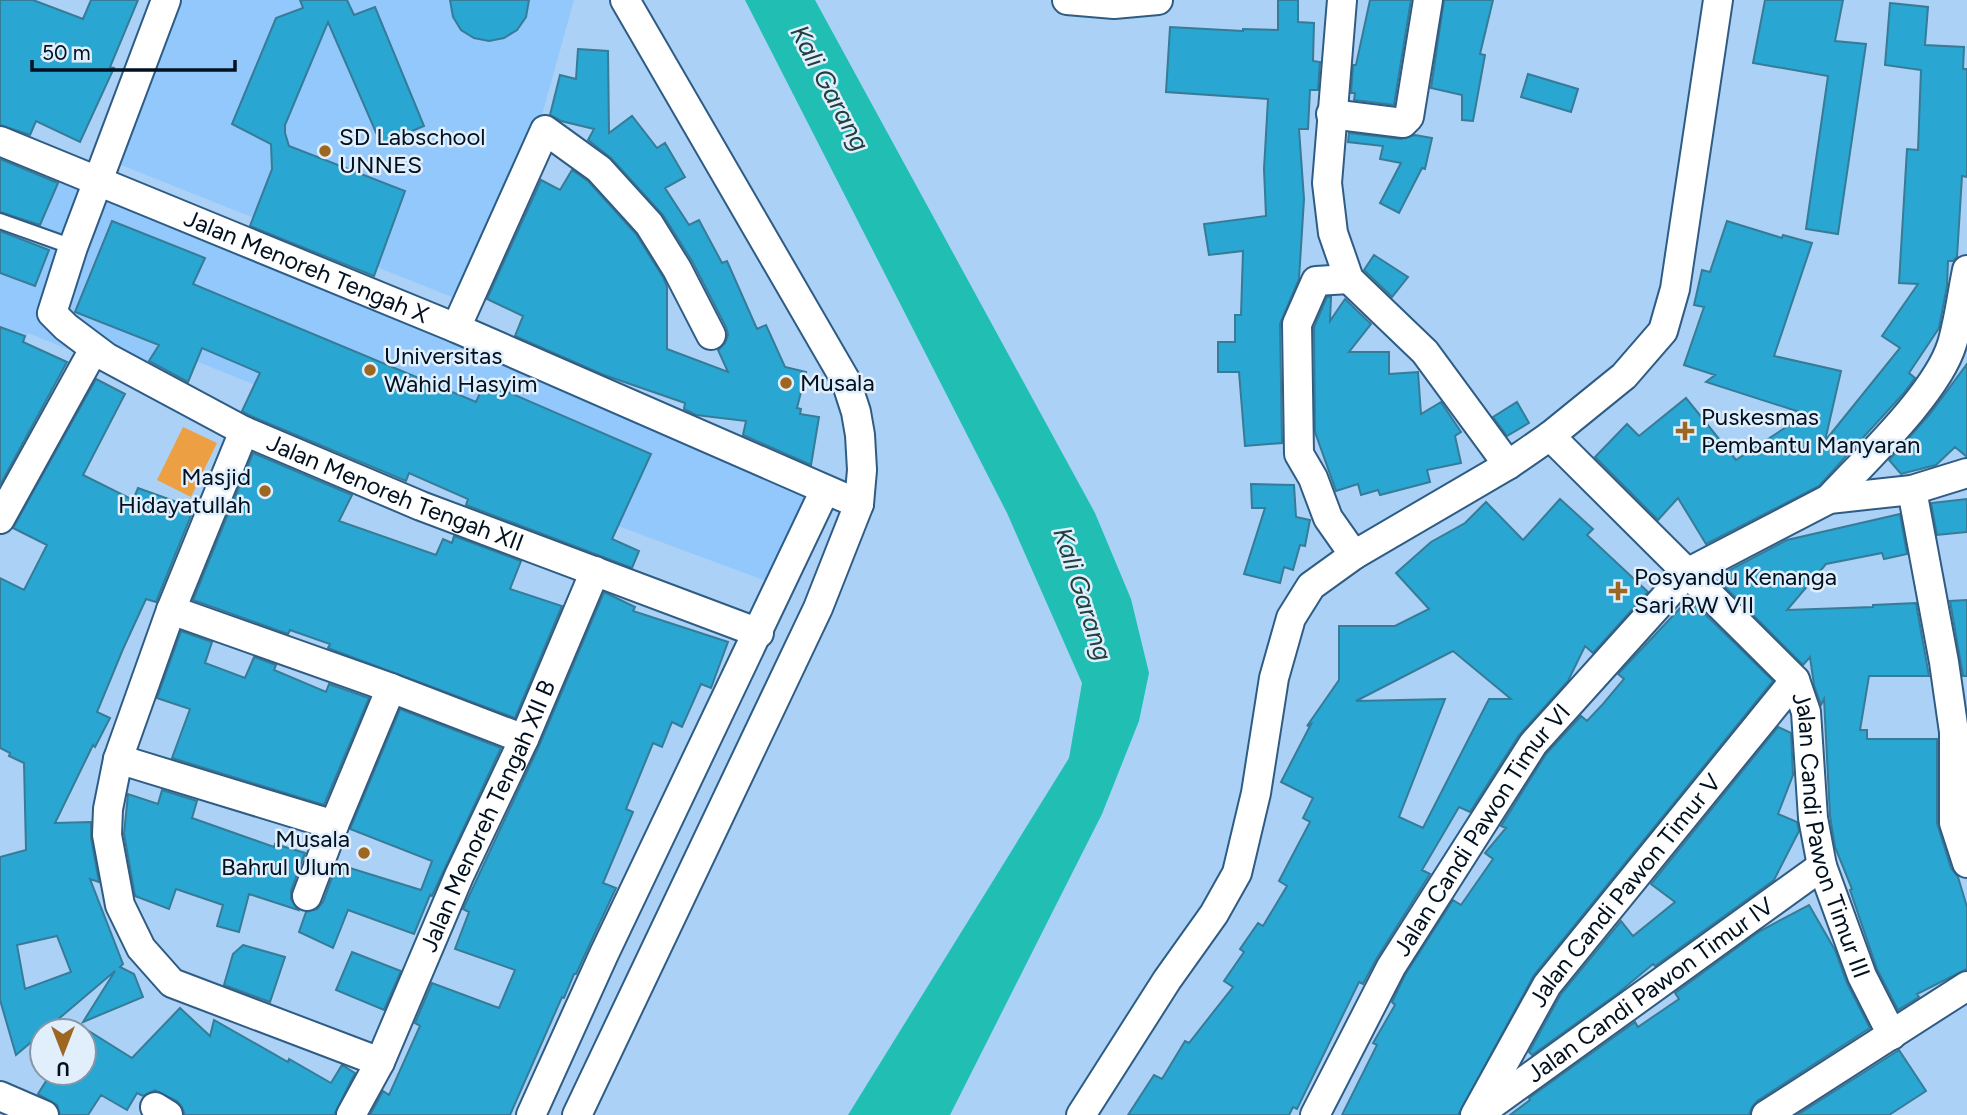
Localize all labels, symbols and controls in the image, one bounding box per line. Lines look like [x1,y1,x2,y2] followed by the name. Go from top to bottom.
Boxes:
[783,20,877,156] water label: Kali Garang
[32,28,234,72] scale bar
[42,40,91,65] text: 50 m
[339,122,486,179] place label: SD Labschool UNNES
[317,143,333,159] marker: SD Labschool UNNES
[180,203,433,329] street label: Jalan Menoreh Tengah X
[384,341,537,398] place label: Universitas Wahid Hasyim
[362,362,378,378] marker: Universitas Wahid Hasyim
[800,368,875,397] place label: Musala
[778,375,794,391] marker: Musala
[1701,402,1920,459] place label: Puskesmas Pembantu Manyaran
[1675,421,1695,441] marker: Puskesmas Pembantu Manyaran
[263,427,528,557] street label: Jalan Menoreh Tengah XII
[118,462,251,519] place label: Masjid Hidayatullah
[257,483,273,499] marker: Masjid Hidayatullah
[1046,523,1120,665] water label: Kali Garang
[1634,562,1837,619] place label: Posyandu Kenanga Sari RW VII
[1608,581,1628,601] marker: Posyandu Kenanga Sari RW VII
[413,676,561,956] street label: Jalan Menoreh Tengah XII B
[1786,688,1877,982] street label: Jalan Candi Pawon Timur III
[1387,698,1576,961] street label: Jalan Candi Pawon Timur VI
[1523,767,1727,1012] street label: Jalan Candi Pawon Timur V
[221,824,350,881] place label: Musala Bahrul Ulum
[356,845,372,861] marker: Musala Bahrul Ulum
[1521,891,1779,1088] street label: Jalan Candi Pawon Timur IV
[28,1017,98,1087] north arrow
[56,1057,70,1080] text: U

